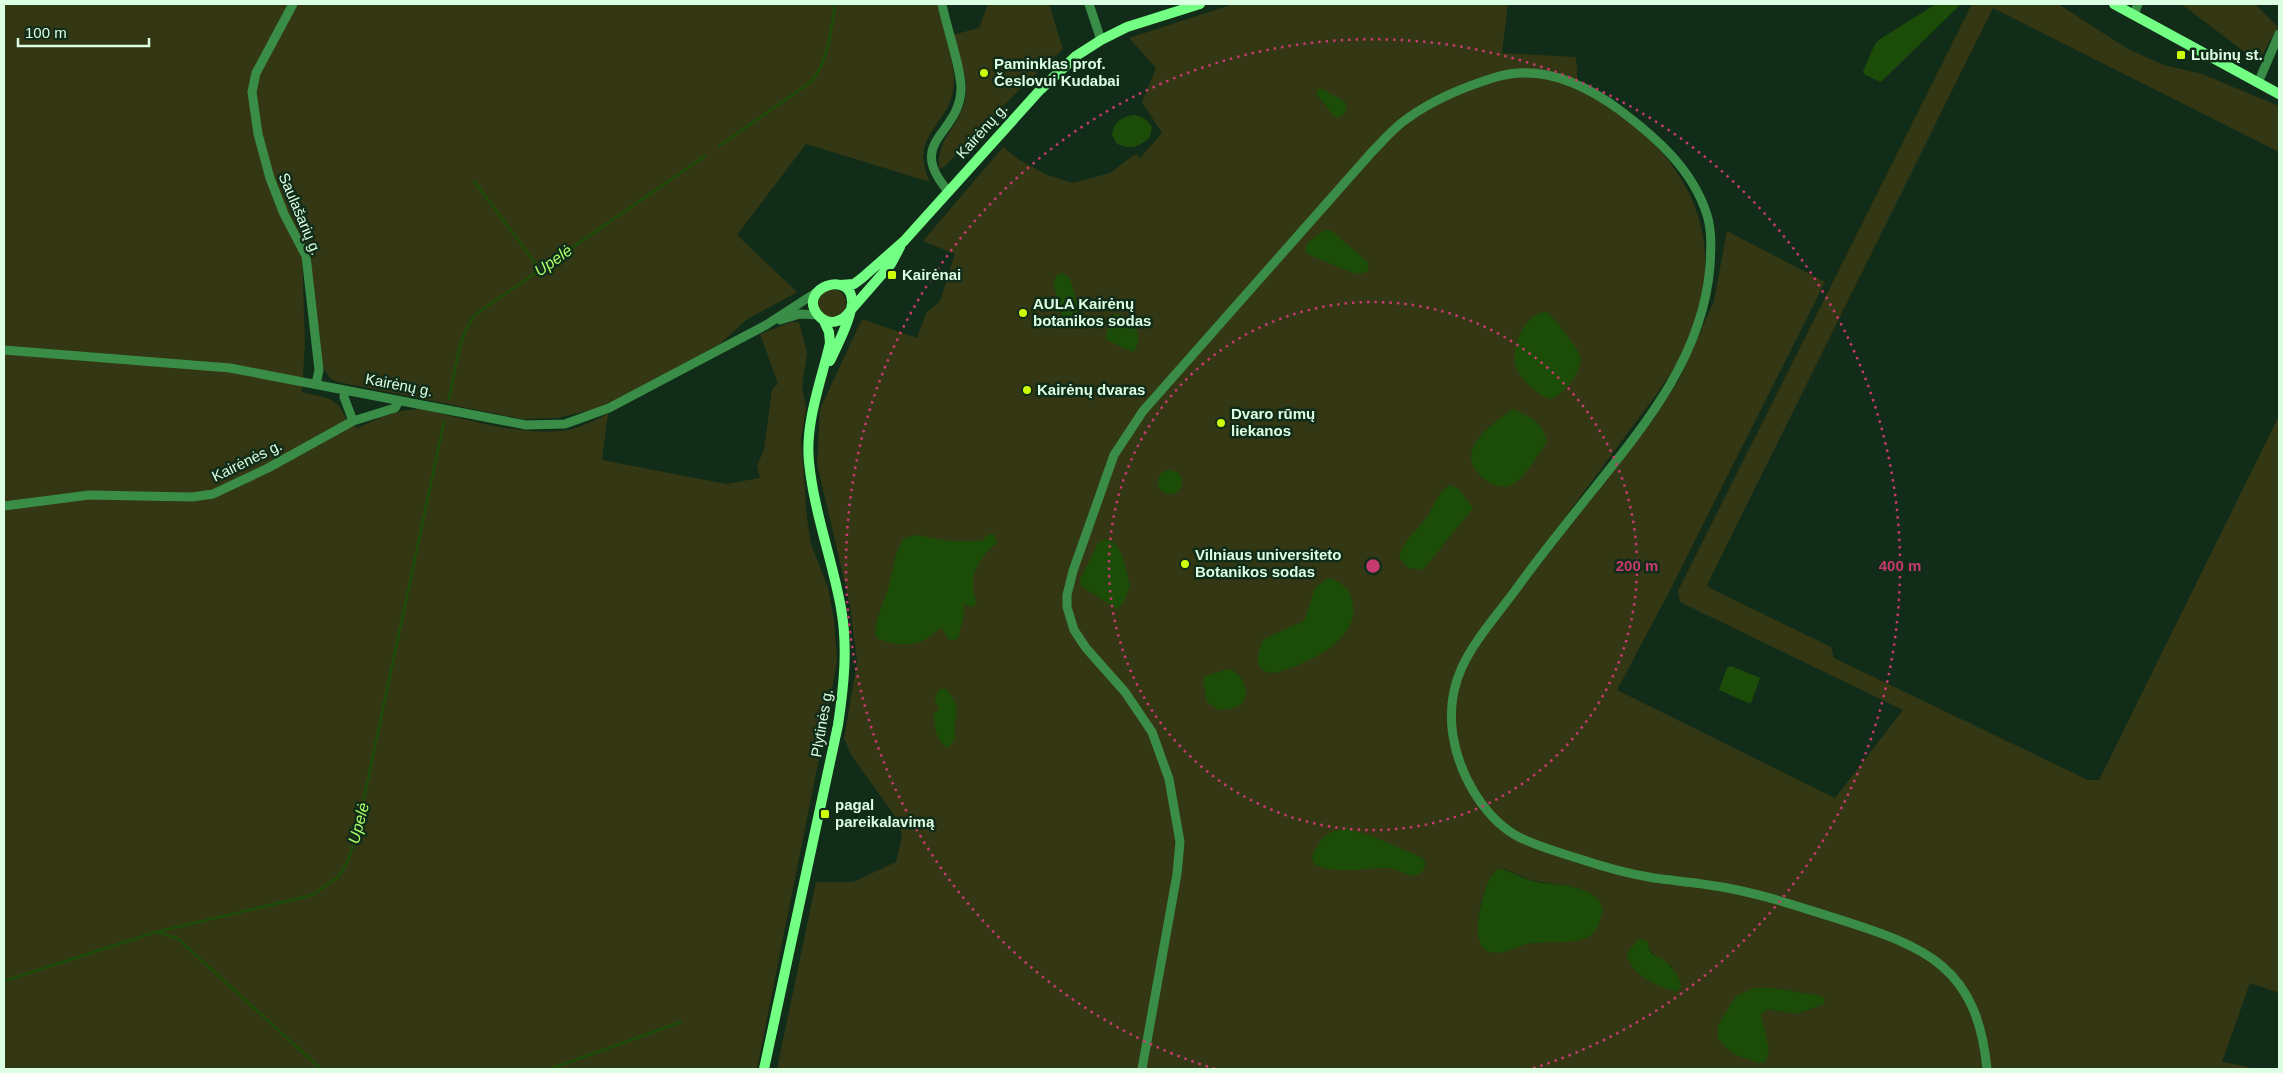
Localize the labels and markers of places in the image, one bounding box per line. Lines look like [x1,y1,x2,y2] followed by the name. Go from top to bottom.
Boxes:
[2191,46,2263,63] place label: Lubinų st.
[2175,49,2187,61] marker: Lubinų st.
[994,55,1120,89] place label: Paminklas prof. Česlovui Kudabai
[978,67,990,79] marker: Paminklas prof. Česlovui Kudabai
[902,266,961,283] place label: Kairėnai
[886,269,898,281] marker: Kairėnai
[1033,295,1151,329] place label: AULA Kairėnų botanikos sodas
[1017,307,1029,319] marker: AULA Kairėnų botanikos sodas
[1037,381,1145,398] place label: Kairėnų dvaras
[1021,384,1033,396] marker: Kairėnų dvaras
[1231,405,1315,439] place label: Dvaro rūmų liekanos
[1215,417,1227,429] marker: Dvaro rūmų liekanos
[1195,546,1341,580] place label: Vilniaus universiteto Botanikos sodas
[1364,557,1382,575] centre of rings
[1179,558,1191,570] marker: Vilniaus universiteto Botanikos sodas
[835,796,935,830] place label: pagal pareikalavimą
[819,808,831,820] marker: pagal pareikalavimą

